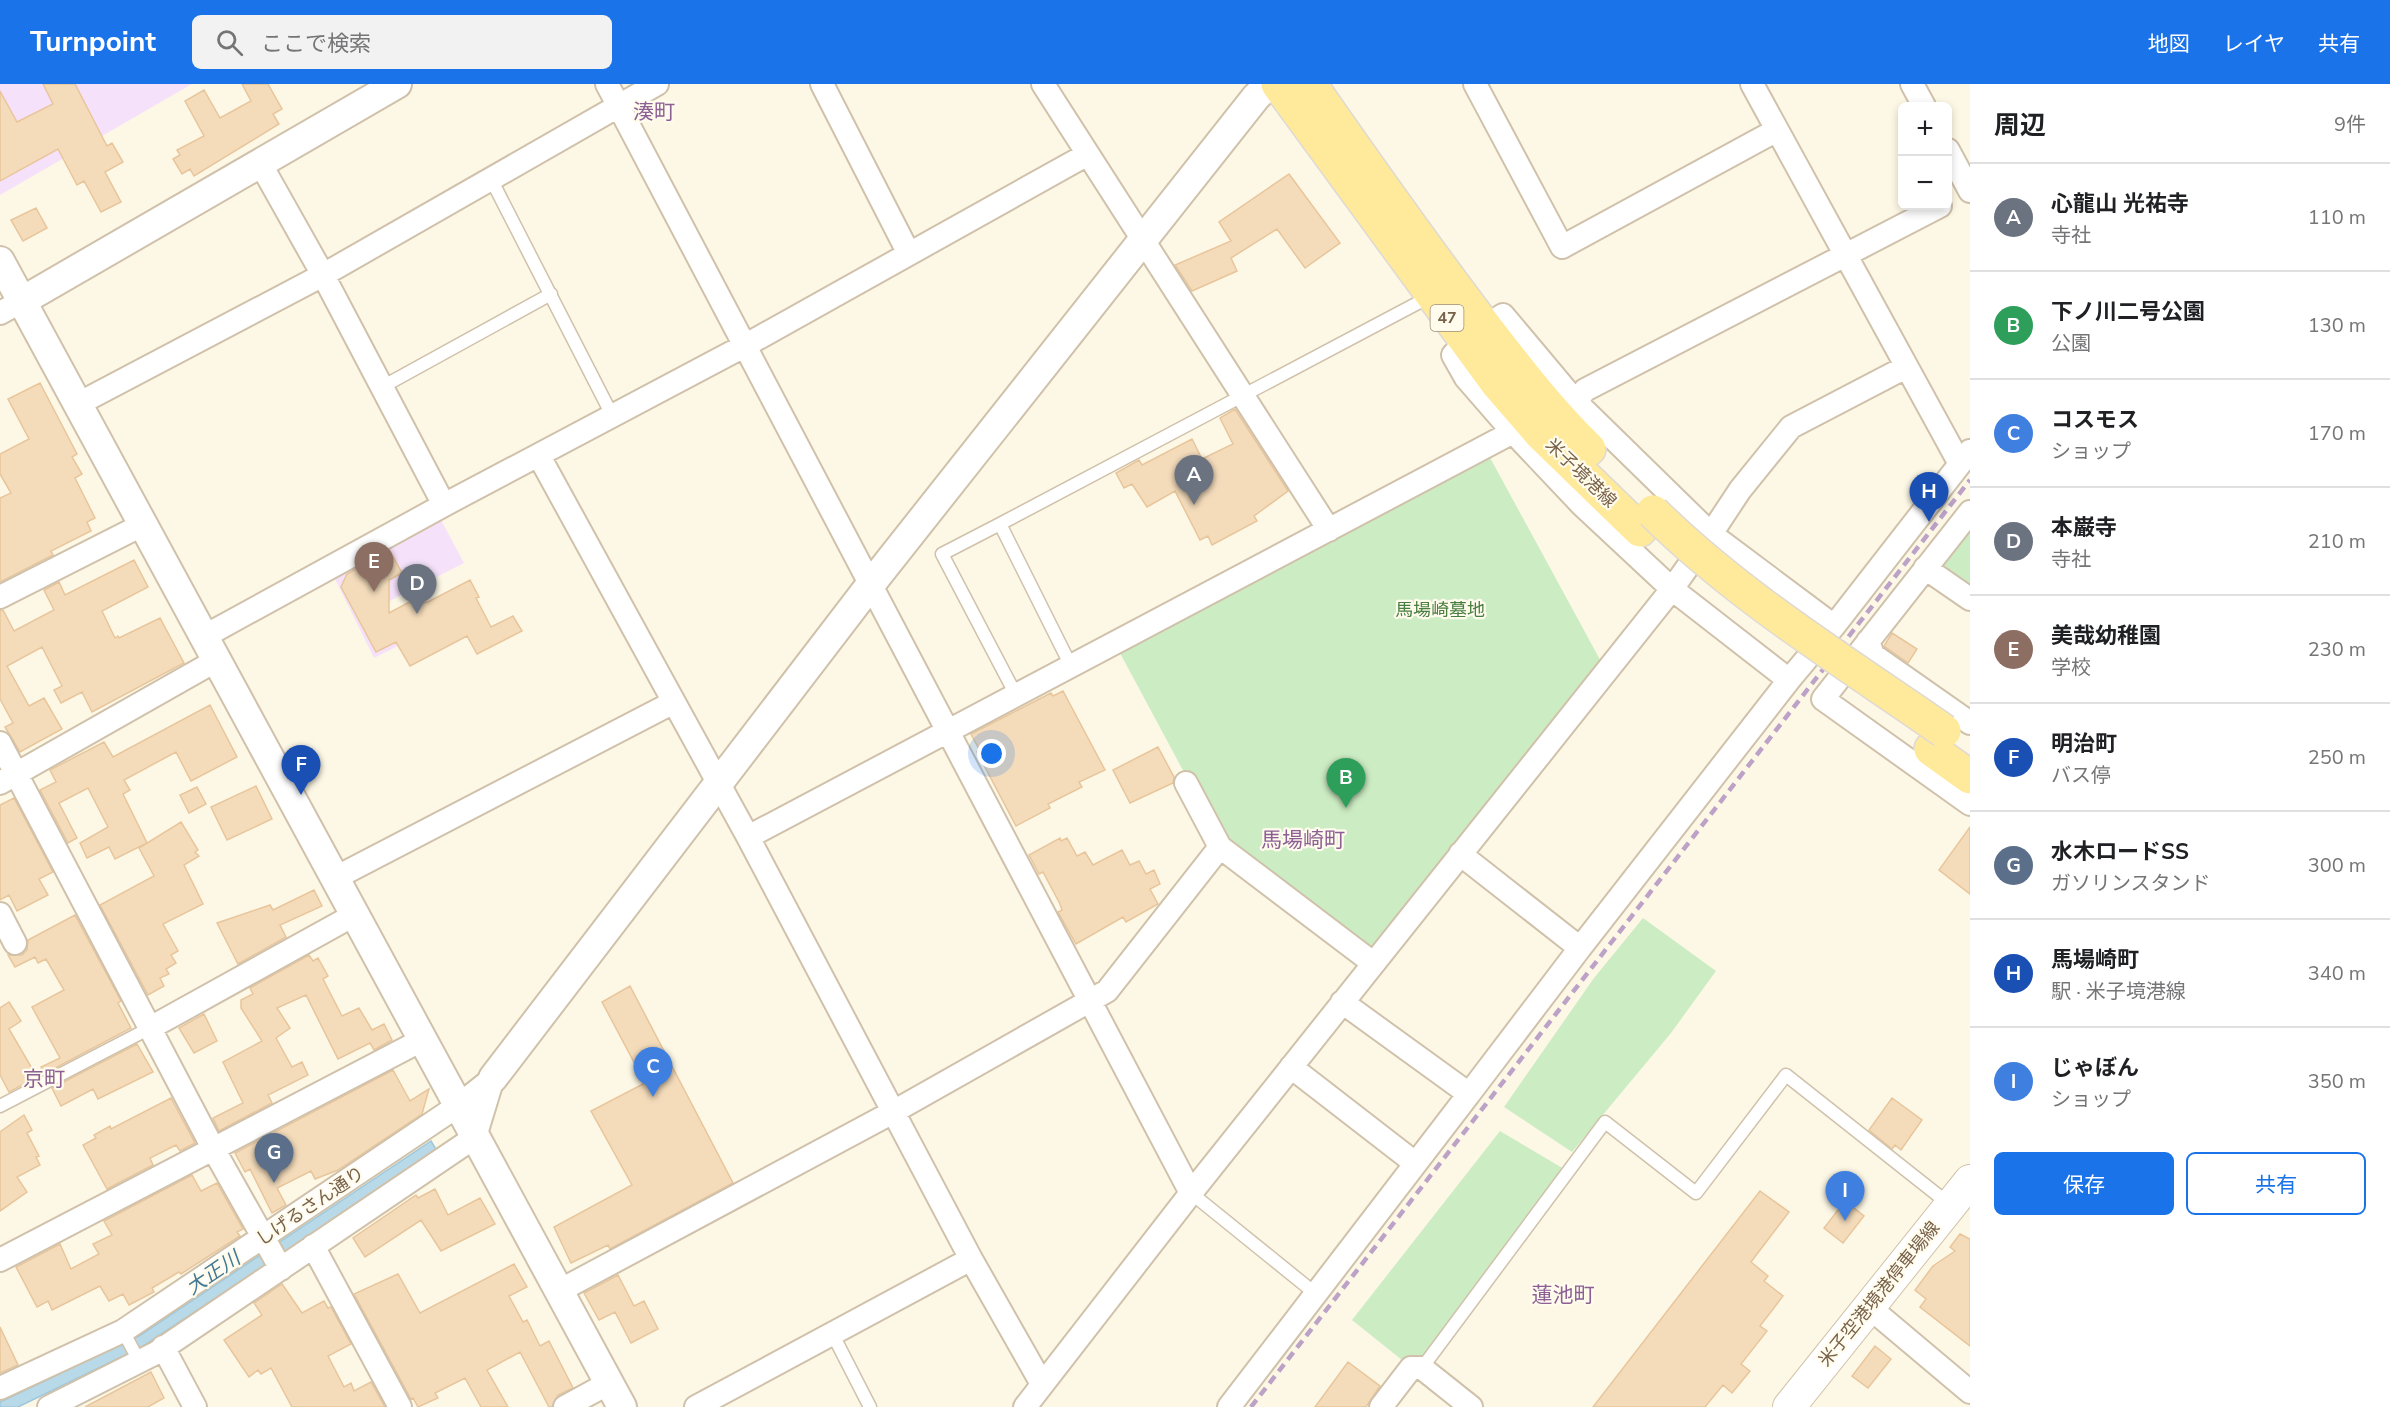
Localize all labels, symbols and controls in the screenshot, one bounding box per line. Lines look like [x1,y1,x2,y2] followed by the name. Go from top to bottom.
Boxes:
[192,15,612,69] search box
[30,23,156,61] text: Turnpoint
[213,26,246,59] icon: search
[261,29,371,59] text: ここで検索
[2148,30,2190,58] text: 地図
[2223,30,2285,58] text: レイヤ
[2318,30,2360,58] text: 共有
[633,98,675,126] district label: 湊町
[1898,102,1952,210] map controls
[1898,102,1952,156] button: +
[1994,108,2046,143] text: 周辺
[2334,111,2366,138] text: 9件
[1898,156,1952,210] button: −
[2051,189,2189,219] text: 心龍山 光祐寺
[2006,204,2021,231] text: A
[2308,204,2366,231] text: 110 m
[2051,222,2091,249] text: 寺社
[2051,297,2205,327] text: 下ノ川二号公園
[1430,305,1464,331] road number: 47
[2007,312,2020,339] text: B
[2308,312,2366,339] text: 130 m
[2051,330,2091,357] text: 公園
[2051,405,2139,435] text: コスモス
[2007,420,2020,447] text: C
[2308,420,2366,447] text: 170 m
[1540,433,1622,513] street label: 米子境港線
[2051,438,2131,465] text: ショップ
[1174,456,1214,505] pin: A
[1910,472,1948,522] pin: H
[2051,513,2117,543] text: 本巌寺
[2006,528,2021,555] text: D
[2308,528,2366,555] text: 210 m
[354,542,394,592] pin: E
[2051,546,2091,573] text: 寺社
[398,564,436,614] pin: D
[1395,598,1485,622] park label: 馬場崎墓地
[2051,621,2161,651] text: 美哉幼稚園
[2008,636,2019,663] text: E
[2308,636,2366,663] text: 230 m
[2051,654,2091,681] text: 学校
[2051,729,2117,759] text: 明治町
[977,739,1006,768] your location
[2008,744,2019,771] text: F
[2308,744,2366,771] text: 250 m
[282,746,320,795] pin: F
[1326,758,1366,808] pin: B
[2051,762,2111,789] text: バス停
[1261,826,1345,854] district label: 馬場崎町
[2051,837,2189,867] text: 水木ロードSS
[2006,852,2021,879] text: G
[2308,852,2366,879] text: 300 m
[2051,870,2211,897] text: ガソリンスタンド
[2051,945,2139,975] text: 馬場崎町
[2006,960,2021,987] text: H
[2308,960,2366,987] text: 340 m
[2051,978,2186,1005] text: 駅 · 米子境港線
[634,1048,672,1097] pin: C
[2051,1053,2139,1083] text: じゃぼん
[23,1065,65,1093] district label: 京町
[2011,1068,2016,1095] text: I
[2308,1068,2366,1095] text: 350 m
[2051,1086,2131,1113] text: ショップ
[254,1134,294,1183] pin: G
[1994,1152,2174,1215] button: 保存
[2186,1152,2366,1215] button: 共有
[251,1161,369,1251] street label: しげるさん通り
[1826,1172,1864,1221] pin: I
[1813,1217,1945,1371] street label: 米子空港境港停車場線
[181,1244,247,1301] water label: 大正川
[1532,1281,1595,1309] district label: 蓮池町

